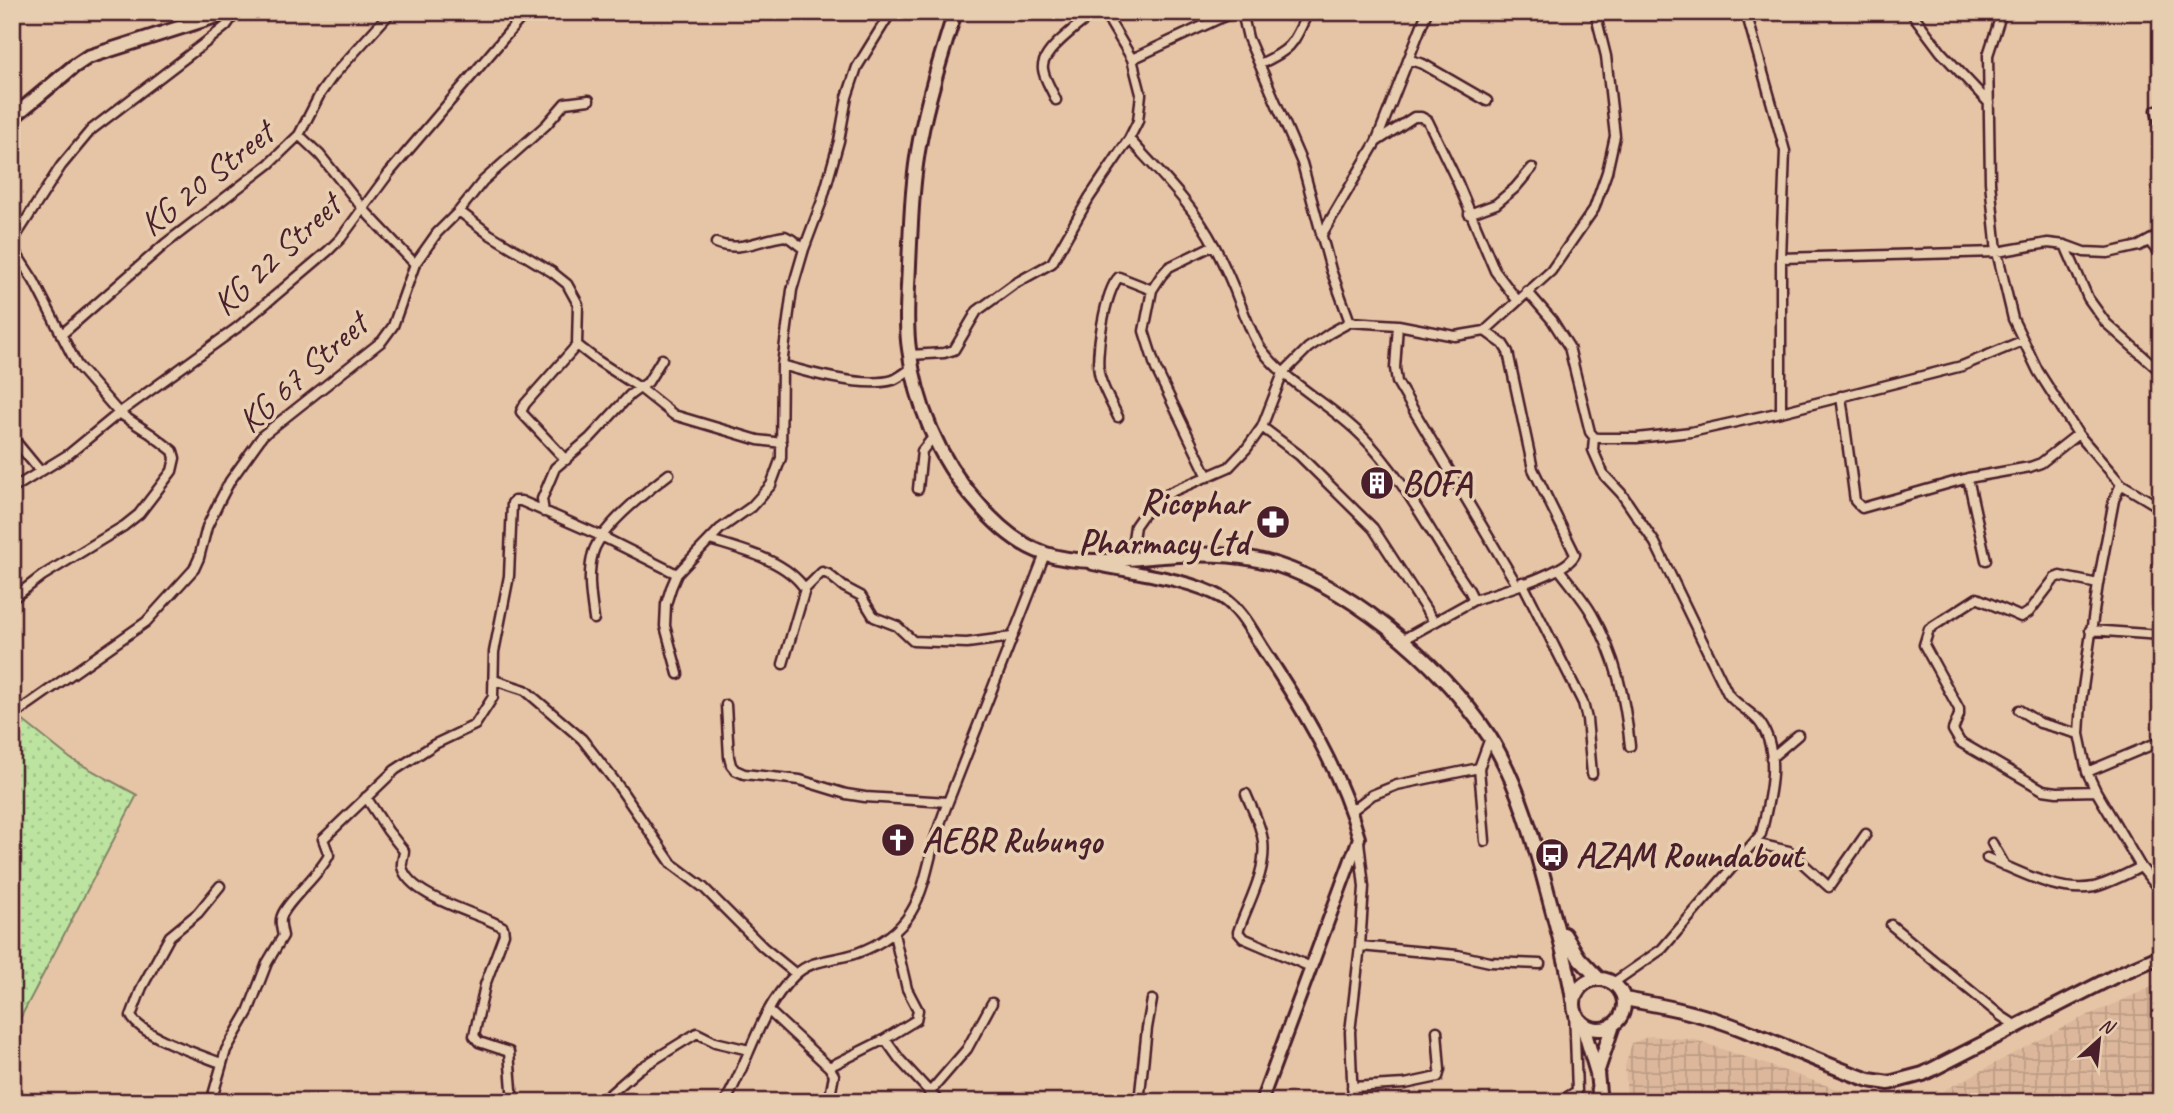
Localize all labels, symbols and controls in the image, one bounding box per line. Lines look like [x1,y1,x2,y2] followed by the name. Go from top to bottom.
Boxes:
[130,108,286,246] street label: KG 20 Street
[203,180,353,325] street label: KG 22 Street
[228,299,380,442] street label: KG 67 Street
[1402,461,1474,506] place label: BOFA
[1358,464,1396,502] building icon: BOFA
[1079,480,1254,565] place label: Ricophar Pharmacy Ltd
[1254,503,1292,541] pharmacy icon: Ricophar Pharmacy Ltd
[922,818,1104,863] place label: AEBR Rubungo
[879,821,917,859] church icon: AEBR Rubungo
[1576,833,1806,878] place label: AZAM Roundabout
[1533,836,1571,874] bus stop icon: AZAM Roundabout
[2064,1006,2134,1076] north arrow
[2096,1012,2120,1041] text: N

